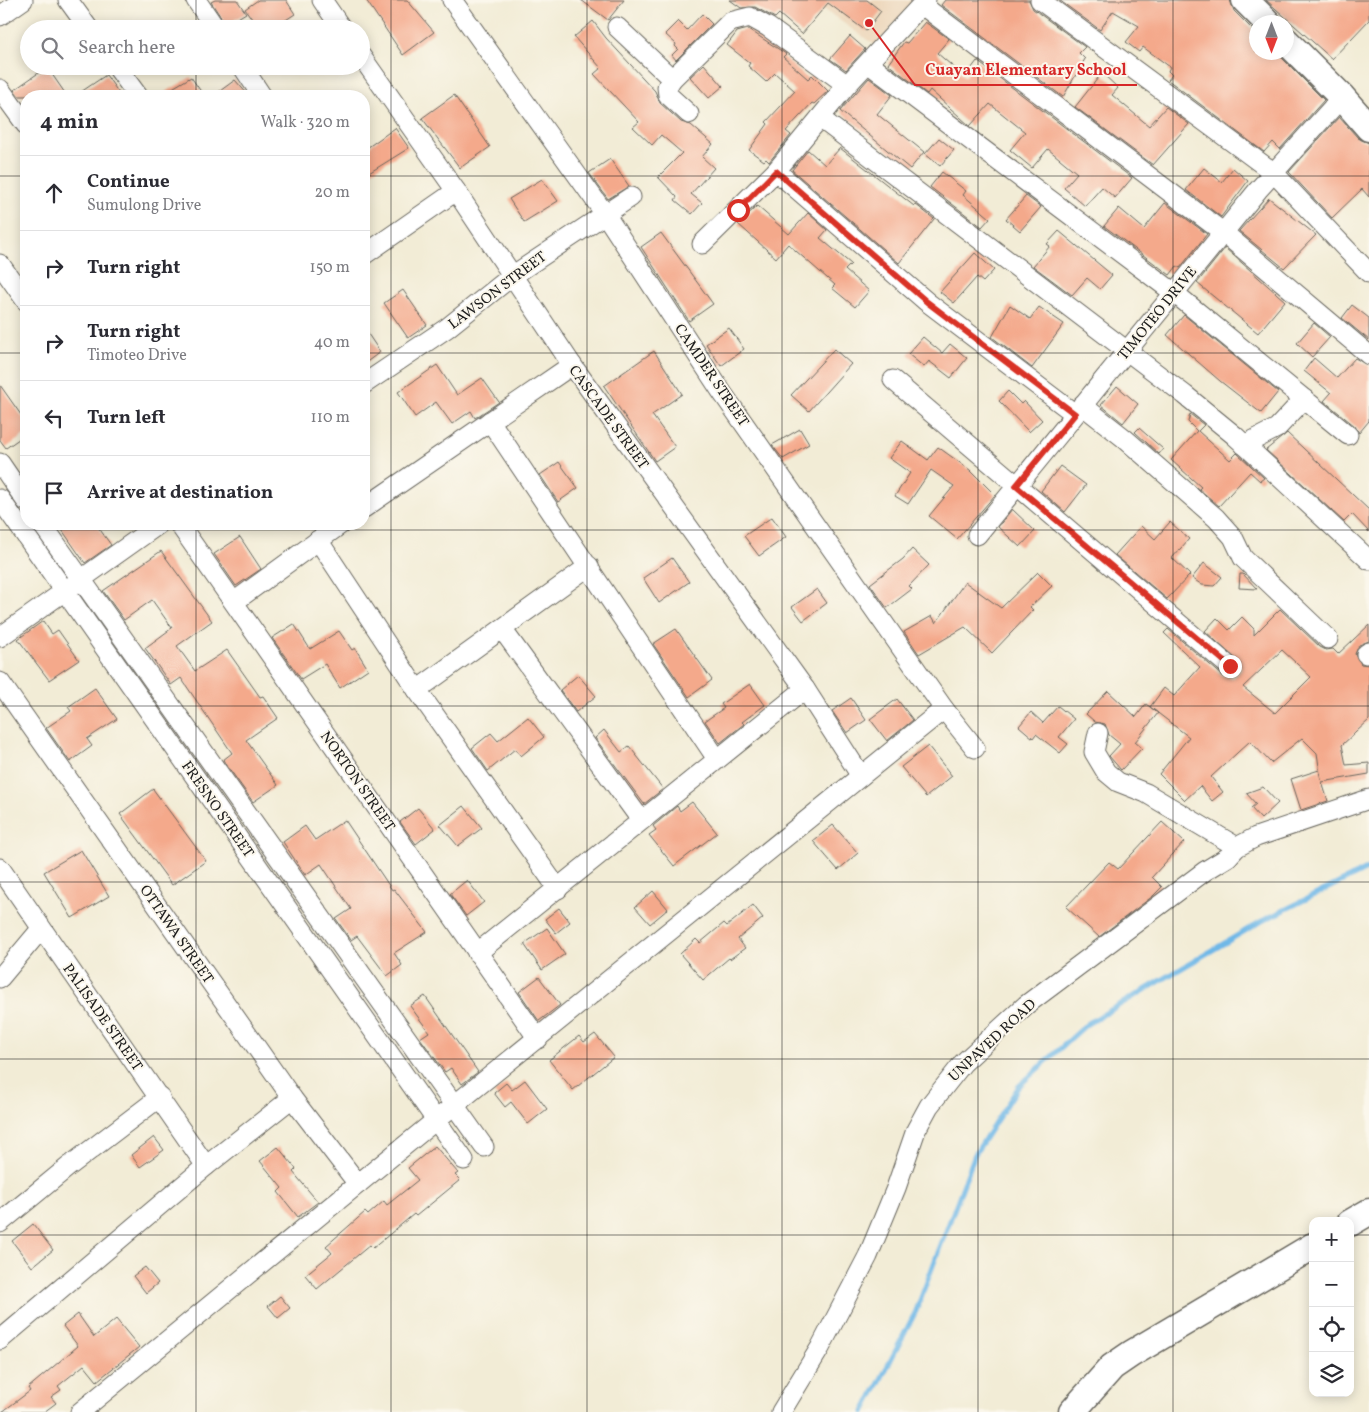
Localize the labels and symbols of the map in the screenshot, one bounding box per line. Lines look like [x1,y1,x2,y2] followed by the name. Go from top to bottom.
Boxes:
[1249,15,1294,60] north arrow
[915,54,1137,85] callout: Cuayan Elementary School
[925,60,1127,82] text: Cuayan Elementary School
[727,199,750,222] route start
[444,247,552,335] street label: LAWSON STREET
[1114,262,1203,366] street label: TIMOTEO DRIVE
[668,320,753,432] street label: CAMDER STREET
[563,361,653,474] street label: CASCADE STREET
[1219,655,1242,678] route end
[314,728,399,836] street label: NORTON STREET
[176,757,258,863] street label: FRESNO STREET
[134,881,218,989] street label: OTTAWA STREET
[57,960,147,1076] street label: PALISADE STREET
[944,995,1042,1087] street label: UNPAVED ROAD

